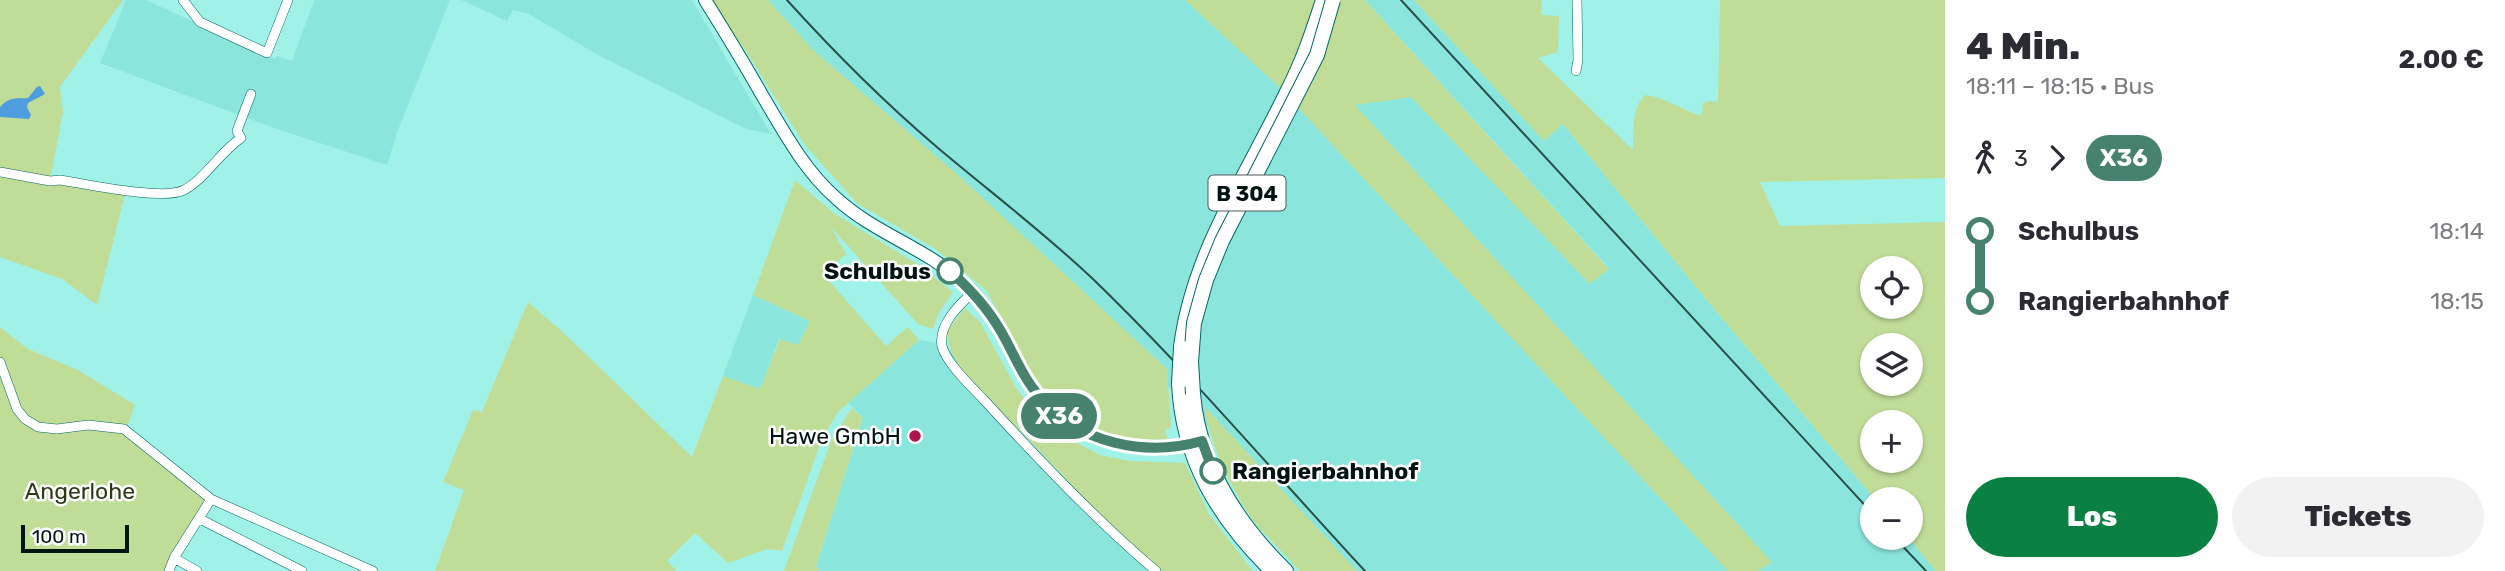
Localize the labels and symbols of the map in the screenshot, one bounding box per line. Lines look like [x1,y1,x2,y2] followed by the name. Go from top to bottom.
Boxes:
[1208,176,1286,210] road number: B 304
[824,257,931,285] place label: Schulbus
[937,258,963,284] marker: Schulbus
[1019,393,1099,439] line badge: X36
[769,422,901,450] place label: Hawe GmbH
[907,428,923,444] marker: Hawe GmbH
[1232,457,1419,485] place label: Rangierbahnhof
[1200,458,1226,484] marker: Rangierbahnhof
[25,477,135,505] park label: Angerlohe
[21,522,130,554] scale bar

